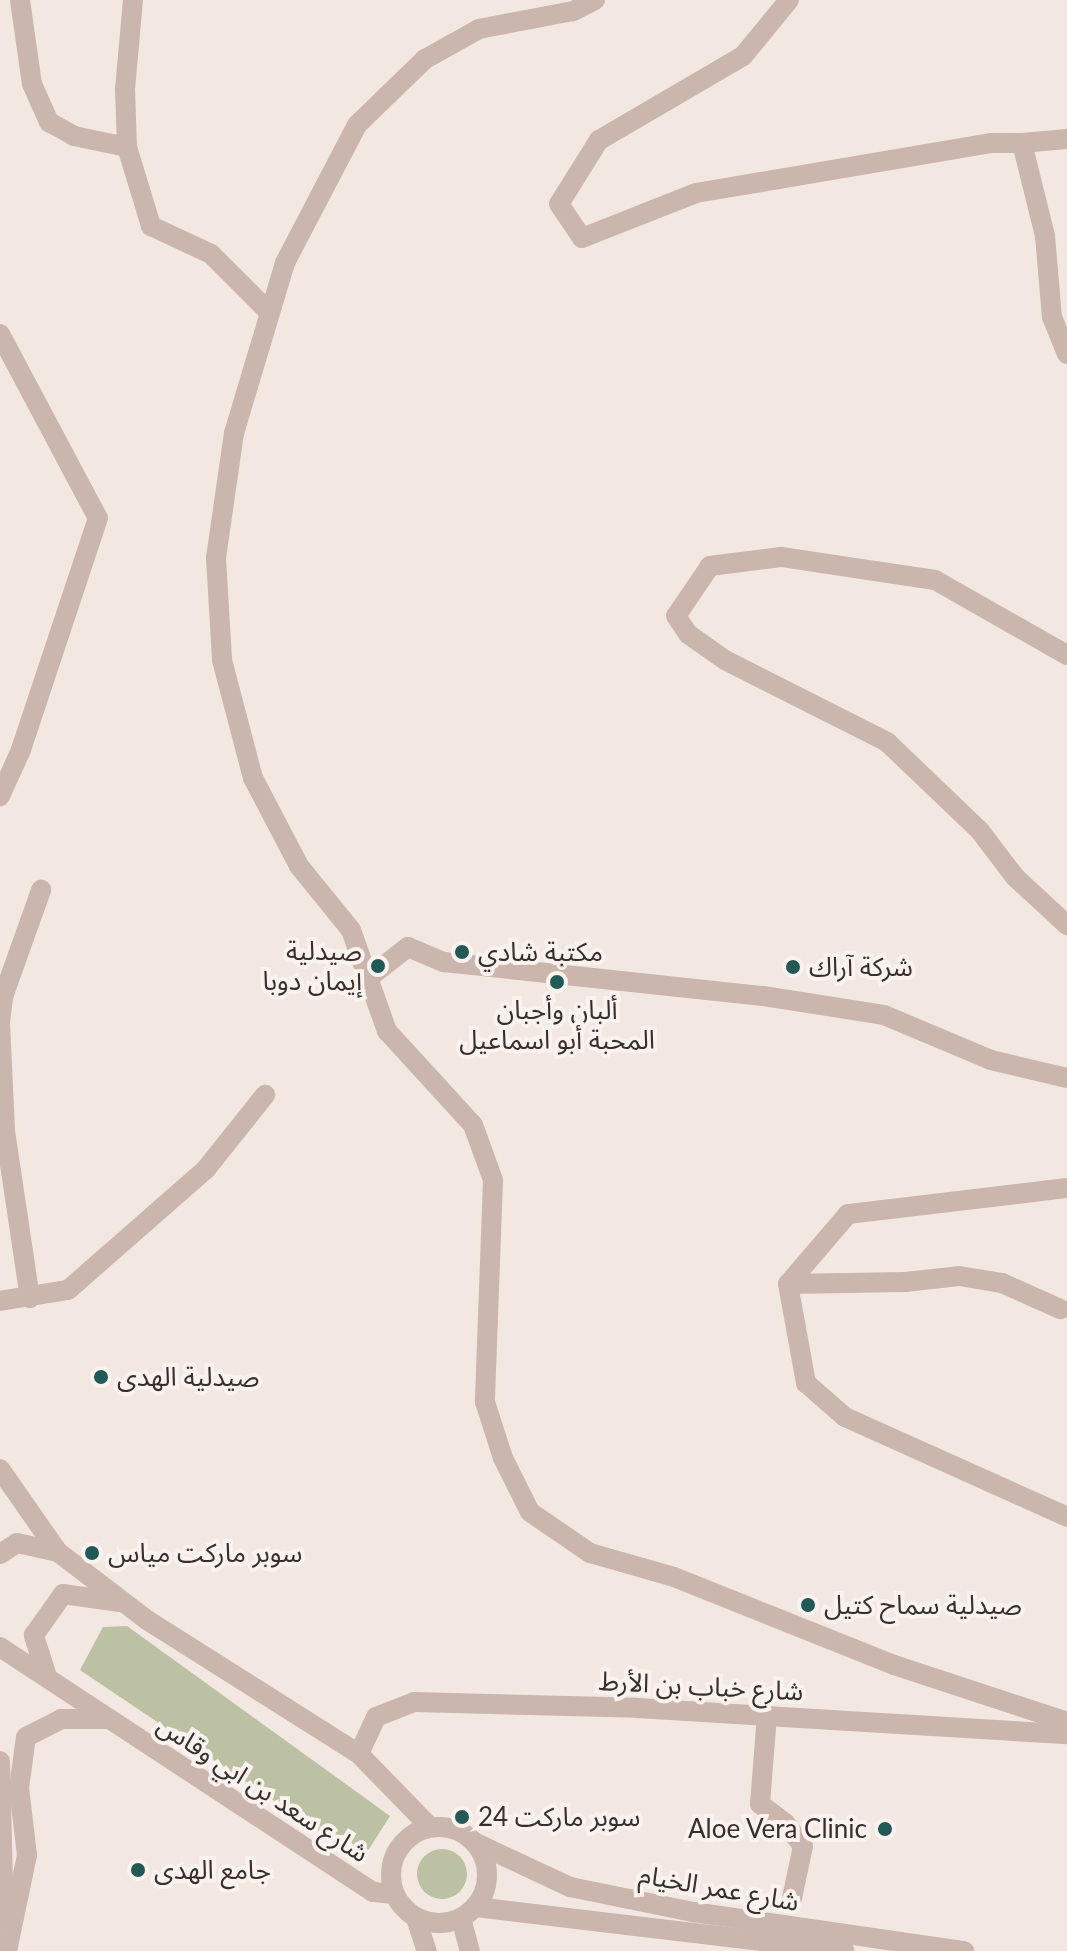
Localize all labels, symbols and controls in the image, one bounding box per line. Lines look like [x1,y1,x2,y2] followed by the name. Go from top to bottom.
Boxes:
[262,935,362,996] place label: صيدلية إيمان دوبا
[478,936,603,968] place label: مكتبة شادي
[453,943,471,961] marker: مكتبة شادي
[809,951,913,983] place label: شركة آراك
[369,957,387,975] marker: صيدلية إيمان دوبا
[784,958,802,976] marker: شركة آراك
[548,973,566,991] marker: ألبان وأجبان المحبة أبو اسماعيل
[459,994,655,1056] place label: ألبان وأجبان المحبة أبو اسماعيل
[117,1361,259,1393] place label: صيدلية الهدى
[92,1368,110,1386] marker: صيدلية الهدى
[108,1537,302,1569] place label: سوبر ماركت مياس
[83,1544,101,1562] marker: سوبر ماركت مياس
[824,1589,1022,1621] place label: صيدلية سماح كتيل
[799,1596,817,1614] marker: صيدلية سماح كتيل
[598,1665,804,1707] street label: شارع خباب بن الأرط
[152,1709,374,1869] street label: شارع سعد بن ابي وقاس
[478,1801,640,1833] place label: سوبر ماركت 24
[453,1808,471,1826] marker: سوبر ماركت 24
[687,1813,867,1845] place label: Aloe Vera Clinic
[874,1818,896,1840] marker: Aloe Vera Clinic
[154,1854,271,1886] place label: جامع الهدى
[637,1859,801,1917] street label: شارع عمر الخيام
[129,1861,147,1879] marker: جامع الهدى

